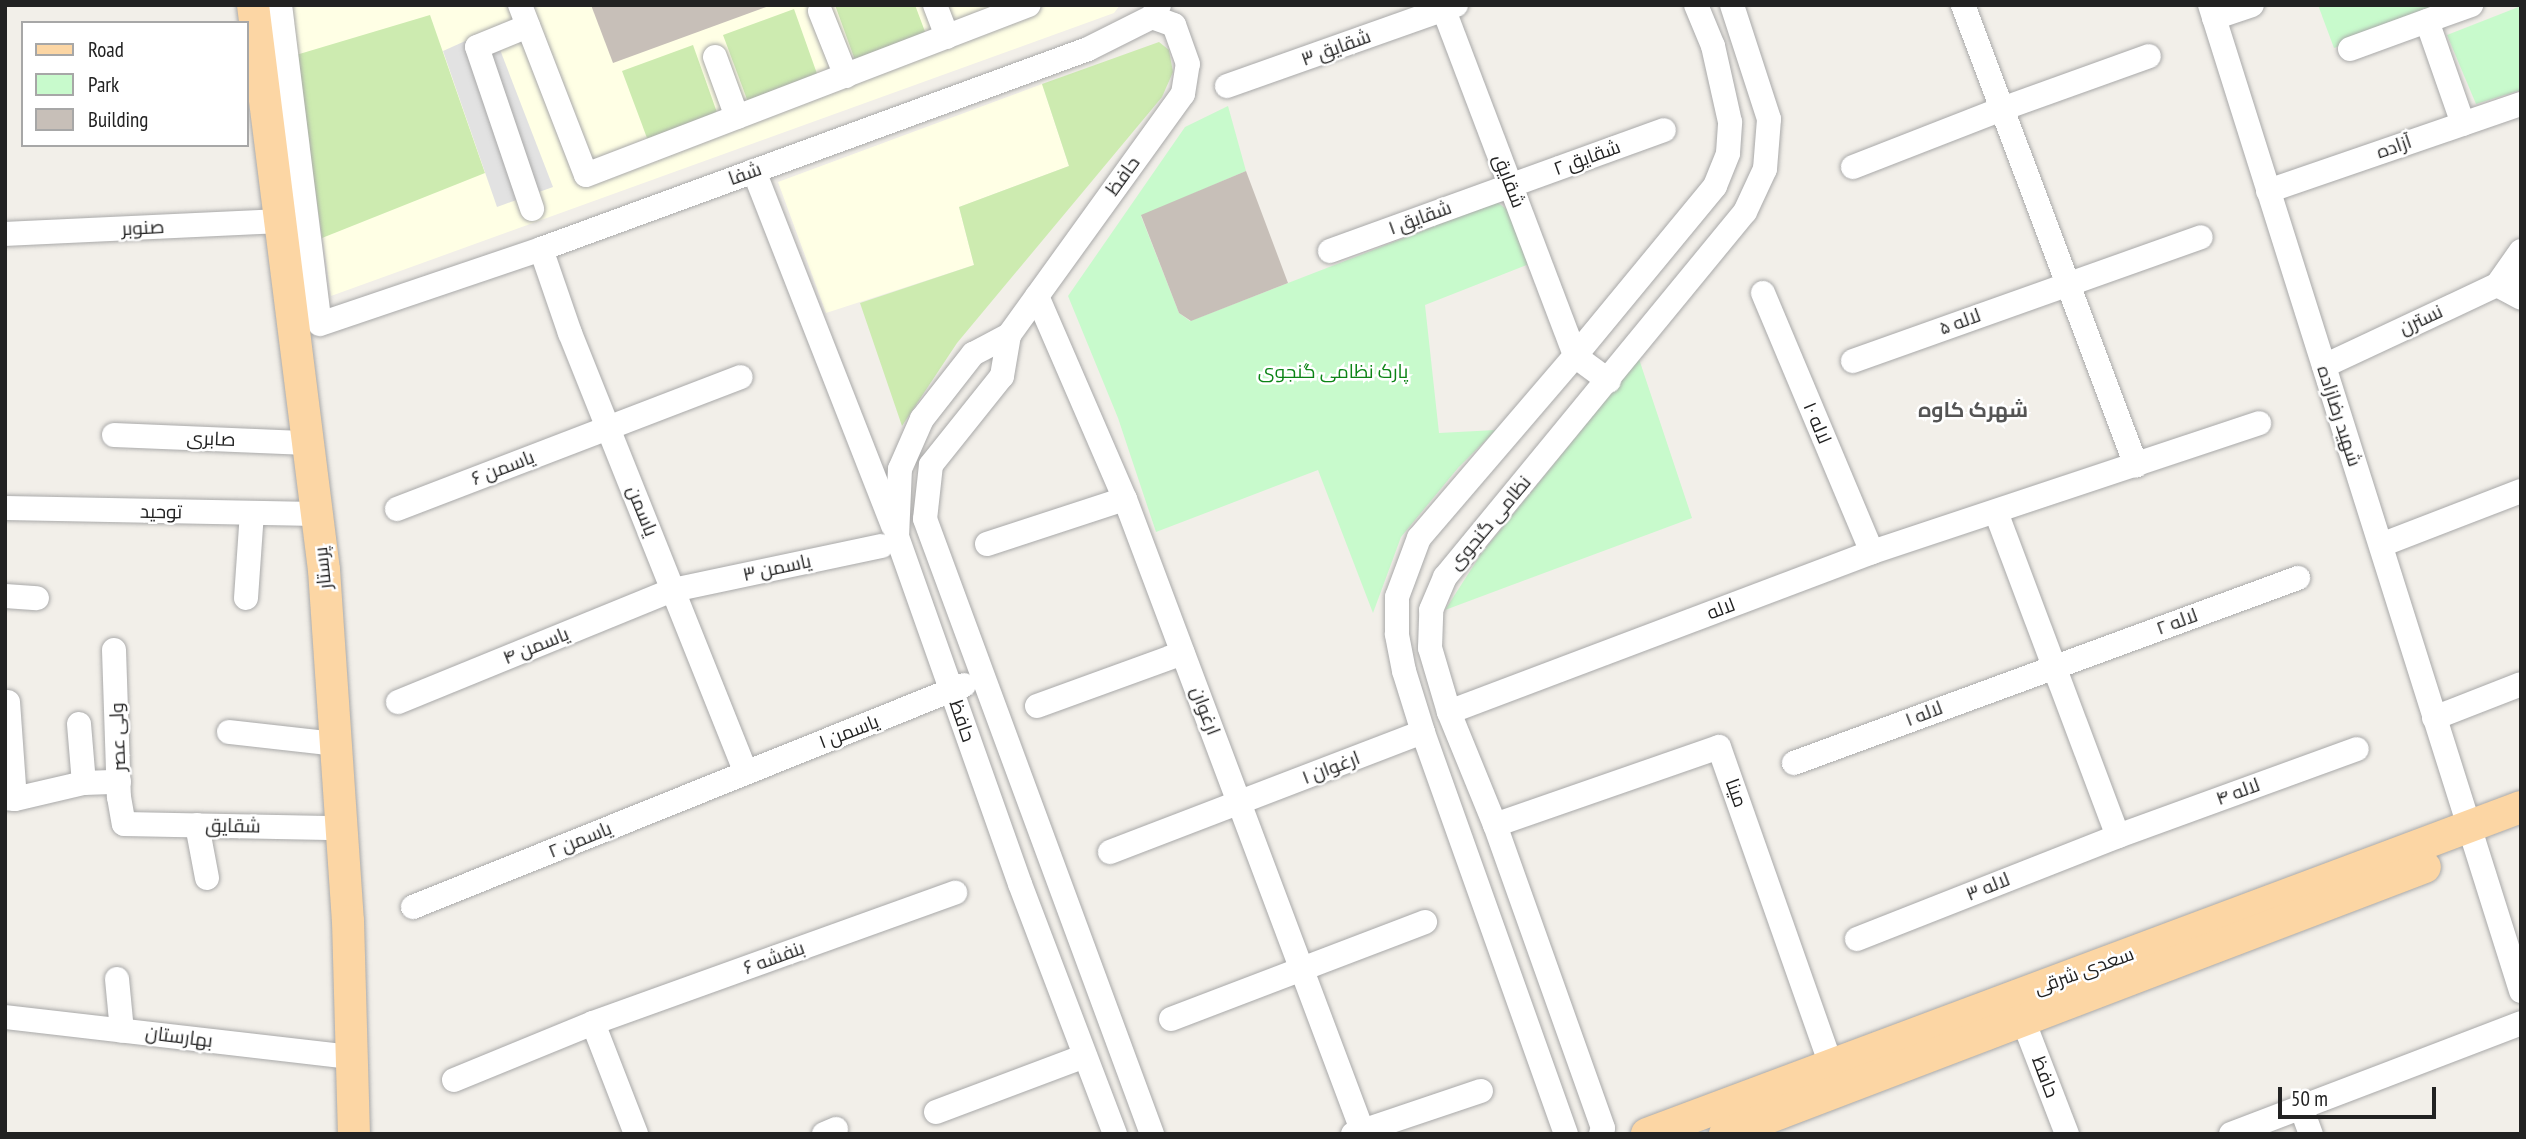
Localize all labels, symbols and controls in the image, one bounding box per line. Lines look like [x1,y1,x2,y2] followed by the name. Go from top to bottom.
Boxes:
[21,21,248,147] legend
[1298,25,1374,71] street label: شقایق ۳
[88,36,124,63] text: Road
[88,71,119,98] text: Park
[88,106,148,133] text: Building
[2374,130,2414,164] street label: آزاده
[1550,135,1624,181] street label: شقایق ۲
[1488,151,1530,211] street label: شقایق
[1101,152,1145,200] street label: حافظ
[725,158,765,190] street label: شفا
[1385,196,1455,240] street label: شقایق ۱
[121,215,165,241] street label: صنوبر
[2396,300,2446,340] street label: نسترن
[1936,304,1984,340] street label: لاله ۵
[1258,361,1408,383] park label: پارک نظامی گنجوی
[2312,363,2366,469] street label: شهید رضازاده
[1918,397,2028,423] district label: شهرک کاوه
[1798,399,1836,447] street label: لاله ۱۰
[186,427,236,451] street label: صابری
[468,446,538,490] street label: یاسمن ۶
[1444,471,1536,575] street label: نظامی گنجوی
[622,482,662,540] street label: یاسمن
[140,500,182,524] street label: توحید
[309,546,337,590] street label: پرستار
[741,550,813,586] street label: یاسمن ۳
[1704,593,1738,625] street label: لاله
[2153,604,2201,640] street label: لاله ۲
[500,622,572,670] street label: یاسمن ۴
[1185,684,1225,738] street label: ارغوان
[1902,696,1946,732] street label: لاله ۱
[944,697,980,745] street label: حافظ
[105,702,131,772] street label: ولی عصر
[816,710,882,754] street label: یاسمن ۱
[1299,747,1363,789] street label: ارغوان ۱
[2213,774,2263,810] street label: لاله ۴
[1720,775,1752,811] street label: مینا
[205,814,261,838] street label: شقایق
[545,817,615,863] street label: یاسمن ۲
[1963,868,2013,906] street label: لاله ۳
[740,936,808,980] street label: بنفشه ۶
[2031,942,2137,1000] street label: سعدی شرقی
[144,1022,214,1052] street label: بهارستان
[2027,1053,2063,1101] street label: حافظ
[2281,1072,2438,1116] scale bar
[2291,1085,2328,1112] text: 50 m

